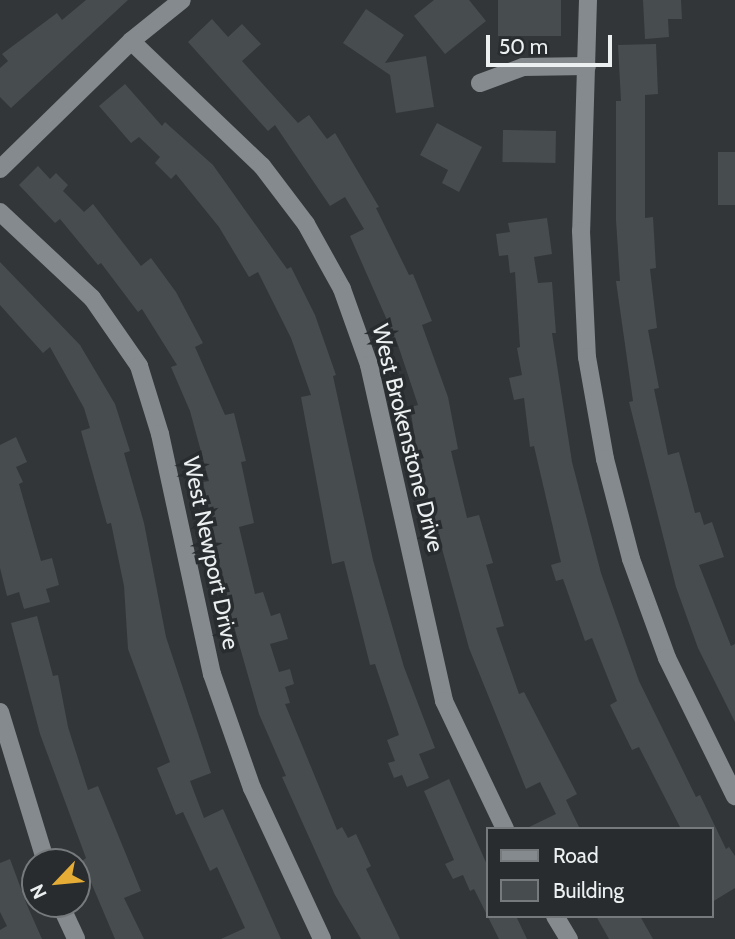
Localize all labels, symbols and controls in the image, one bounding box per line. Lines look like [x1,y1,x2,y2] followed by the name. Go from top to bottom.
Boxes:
[490,21,616,65] scale bar
[499,34,548,59] text: 50 m
[366,321,450,555] street label: West Brokenstone Drive
[177,454,245,652] street label: West Newport Drive
[486,827,714,918] legend
[553,843,599,868] text: Road
[21,848,91,918] north arrow
[553,878,624,903] text: Building
[25,880,52,903] text: N

